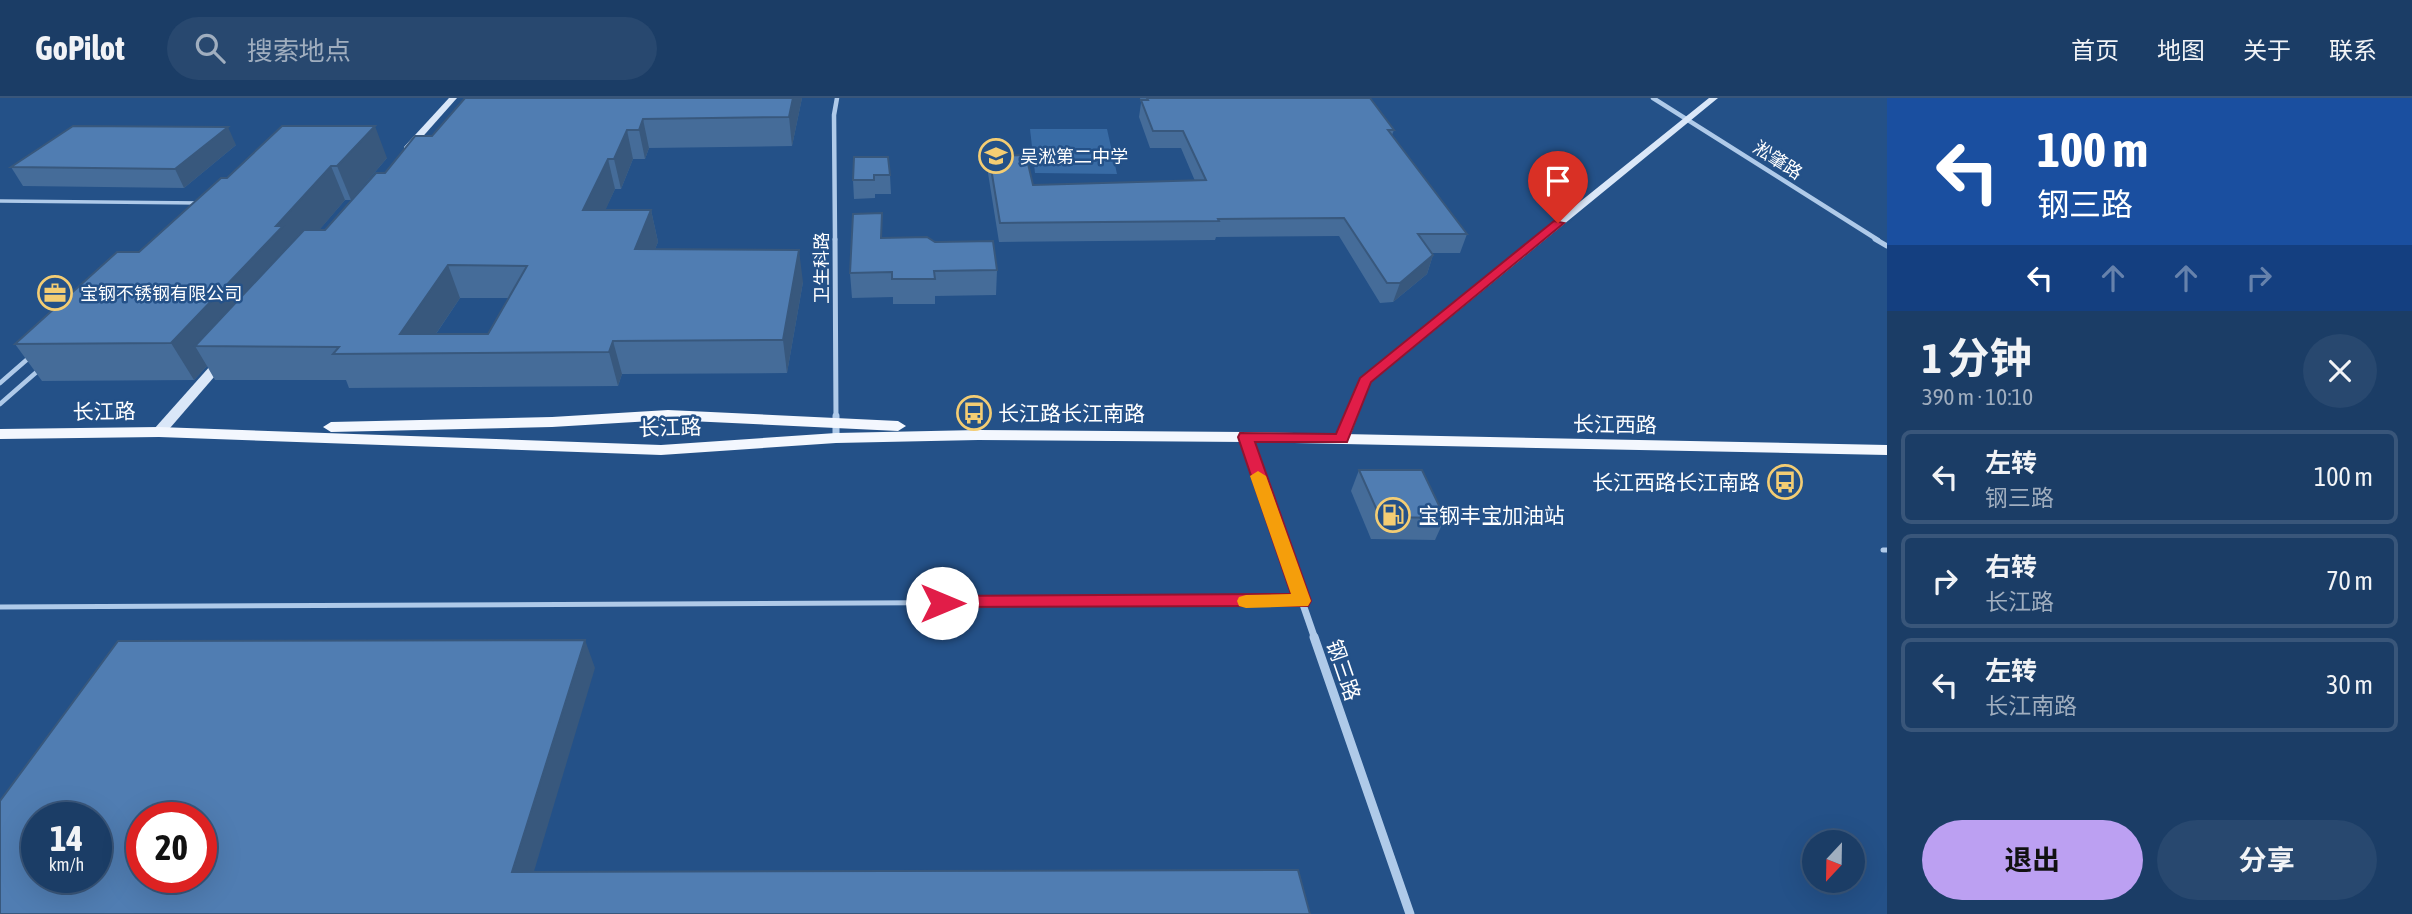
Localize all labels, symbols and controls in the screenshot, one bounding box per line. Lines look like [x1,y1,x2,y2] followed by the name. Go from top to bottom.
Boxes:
[167,17,657,80] search box
[35,29,125,67] text: GoPilot
[191,29,229,67] icon: search
[247,36,351,66] text: 搜索地点
[2071,37,2119,64] text: 首页
[2157,37,2205,64] text: 地图
[2243,37,2291,64] text: 关于
[2329,37,2377,64] text: 联系
[2037,121,2148,177] text: 100 m
[1922,126,2013,217] icon: left
[1750,136,1806,184] street label: 淞肇路
[977,137,1015,175] school or university icon: 吴淞第二中学
[1020,146,1128,167] place label: 吴淞第二中学
[1528,151,1588,223] pin
[1539,162,1577,200] icon: arrive
[2037,186,2133,223] text: 钢三路
[811,232,832,304] street label: 卫生科路
[2021,259,2059,297] icon: left
[2094,259,2132,297] icon: ahead
[2167,259,2205,297] icon: ahead
[2240,259,2278,297] icon: right
[36,274,74,312] office icon: 宝钢不锈钢有限公司
[80,283,242,304] place label: 宝钢不锈钢有限公司
[1922,334,2032,382] text: 1 分钟
[2303,334,2377,408] button: close
[1922,384,2033,410] text: 390 m · 10:10
[955,394,993,432] bus stop icon: 长江路长江南路
[72,398,136,424] street label: 长江路
[998,401,1145,425] place label: 长江路长江南路
[1573,411,1657,437] street label: 长江西路
[638,414,702,440] street label: 长江路
[1985,448,2037,478] text: 左转
[1926,458,1964,496] icon: left
[2314,462,2373,492] text: 100 m
[1766,463,1804,501] bus stop icon: 长江西路长江南路
[1592,470,1760,494] place label: 长江西路长江南路
[1985,485,2054,511] text: 钢三路
[1374,496,1412,534] fuel station icon: 宝钢丰宝加油站
[1418,503,1565,527] place label: 宝钢丰宝加油站
[1985,552,2037,582] text: 右转
[1926,562,1964,600] icon: right
[905,566,979,640] position arrow
[2326,566,2373,596] text: 70 m
[1985,589,2054,615] text: 长江路
[1322,636,1366,704] street label: 钢三路
[1985,656,2037,686] text: 左转
[1926,666,1964,704] icon: left
[2326,670,2373,700] text: 30 m
[1985,693,2077,719] text: 长江南路
[126,802,217,893] speed limit sign: 20
[50,818,83,858] text: 14
[1922,820,2143,900] button: 退出
[2157,820,2377,900] button: 分享
[1802,830,1866,892] north arrow
[1802,830,1865,893] map controls
[49,854,84,875] text: km/h

